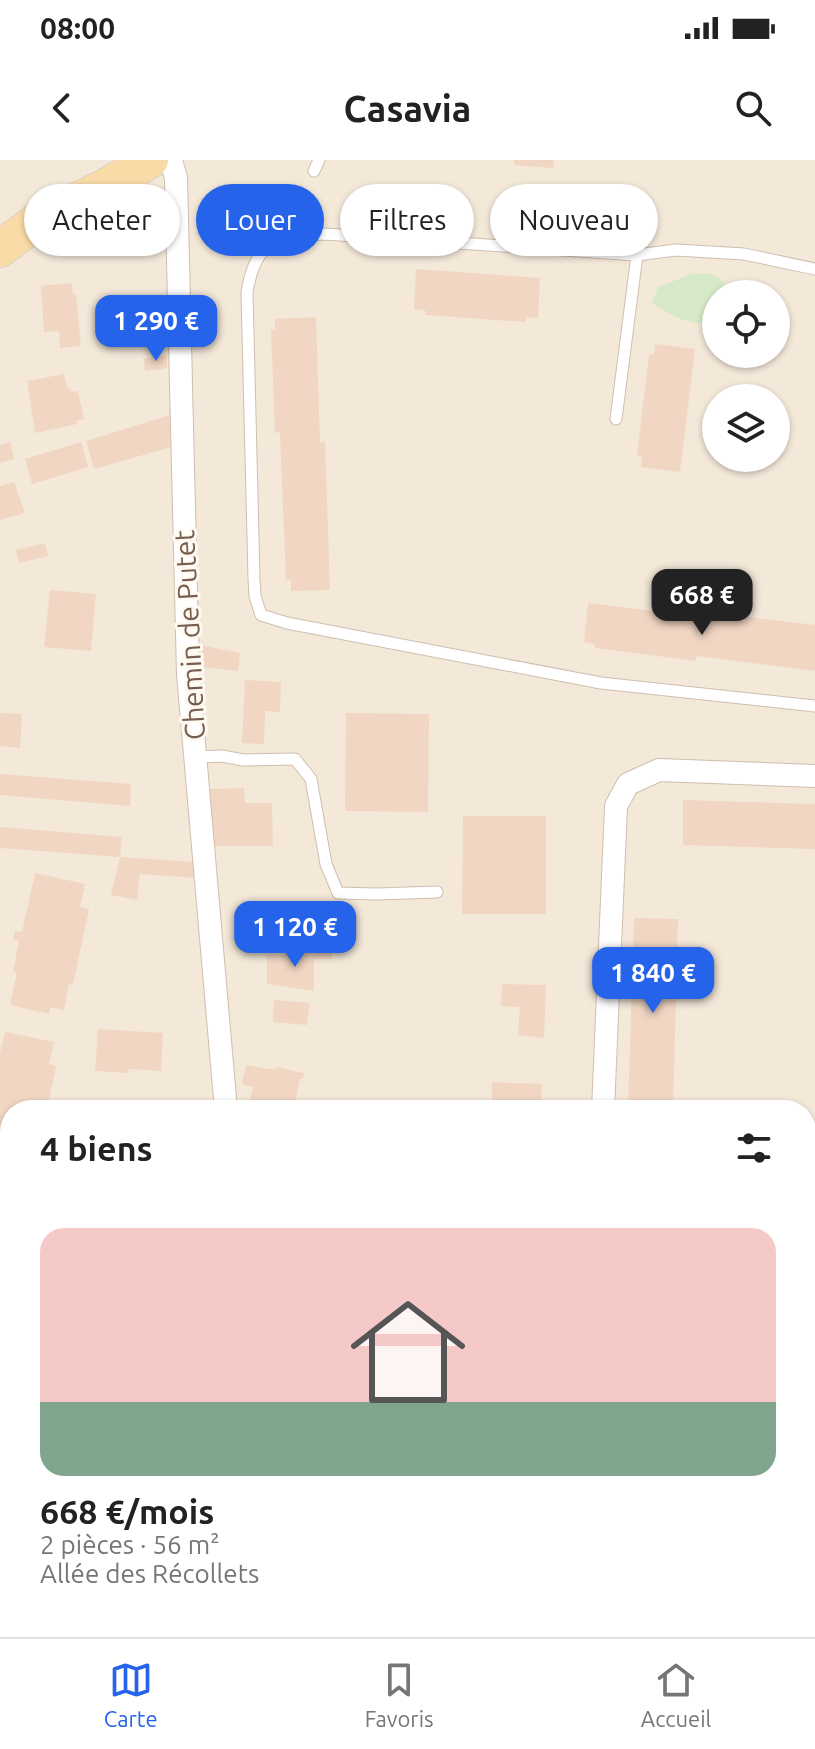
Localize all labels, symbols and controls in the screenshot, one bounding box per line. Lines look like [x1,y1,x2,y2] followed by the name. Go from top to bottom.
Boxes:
[40,11,115,45] text: 08:00
[40,86,84,130] icon: back
[731,86,775,130] icon: search
[344,88,471,129] text: Casavia
[24,184,180,256] chip: Acheter
[196,184,324,256] chip: Louer
[340,184,474,256] chip: Filtres
[490,184,658,256] chip: Nouveau
[702,280,790,472] map controls
[702,280,790,368] button: locate
[82,295,230,363] pin: 1 290 €
[113,306,199,335] text: 1 290 €
[702,384,790,472] button: layers
[168,529,210,741] street label: Chemin de Putet
[646,569,758,637] pin: 668 €
[670,580,734,609] text: 668 €
[221,901,369,969] pin: 1 120 €
[252,912,338,941] text: 1 120 €
[579,947,727,1015] pin: 1 840 €
[610,958,696,987] text: 1 840 €
[732,1126,776,1170] icon: filters
[40,1129,153,1167] text: 4 biens
[336,1280,480,1424] icon: home
[40,1492,214,1530] text: 668 €/mois
[40,1530,220,1559] text: 2 pièces · 56 m²
[40,1559,259,1588] text: Allée des Récollets
[104,1658,158,1731] tab: Carte
[365,1658,434,1731] tab: Favoris
[641,1658,711,1731] tab: Accueil

